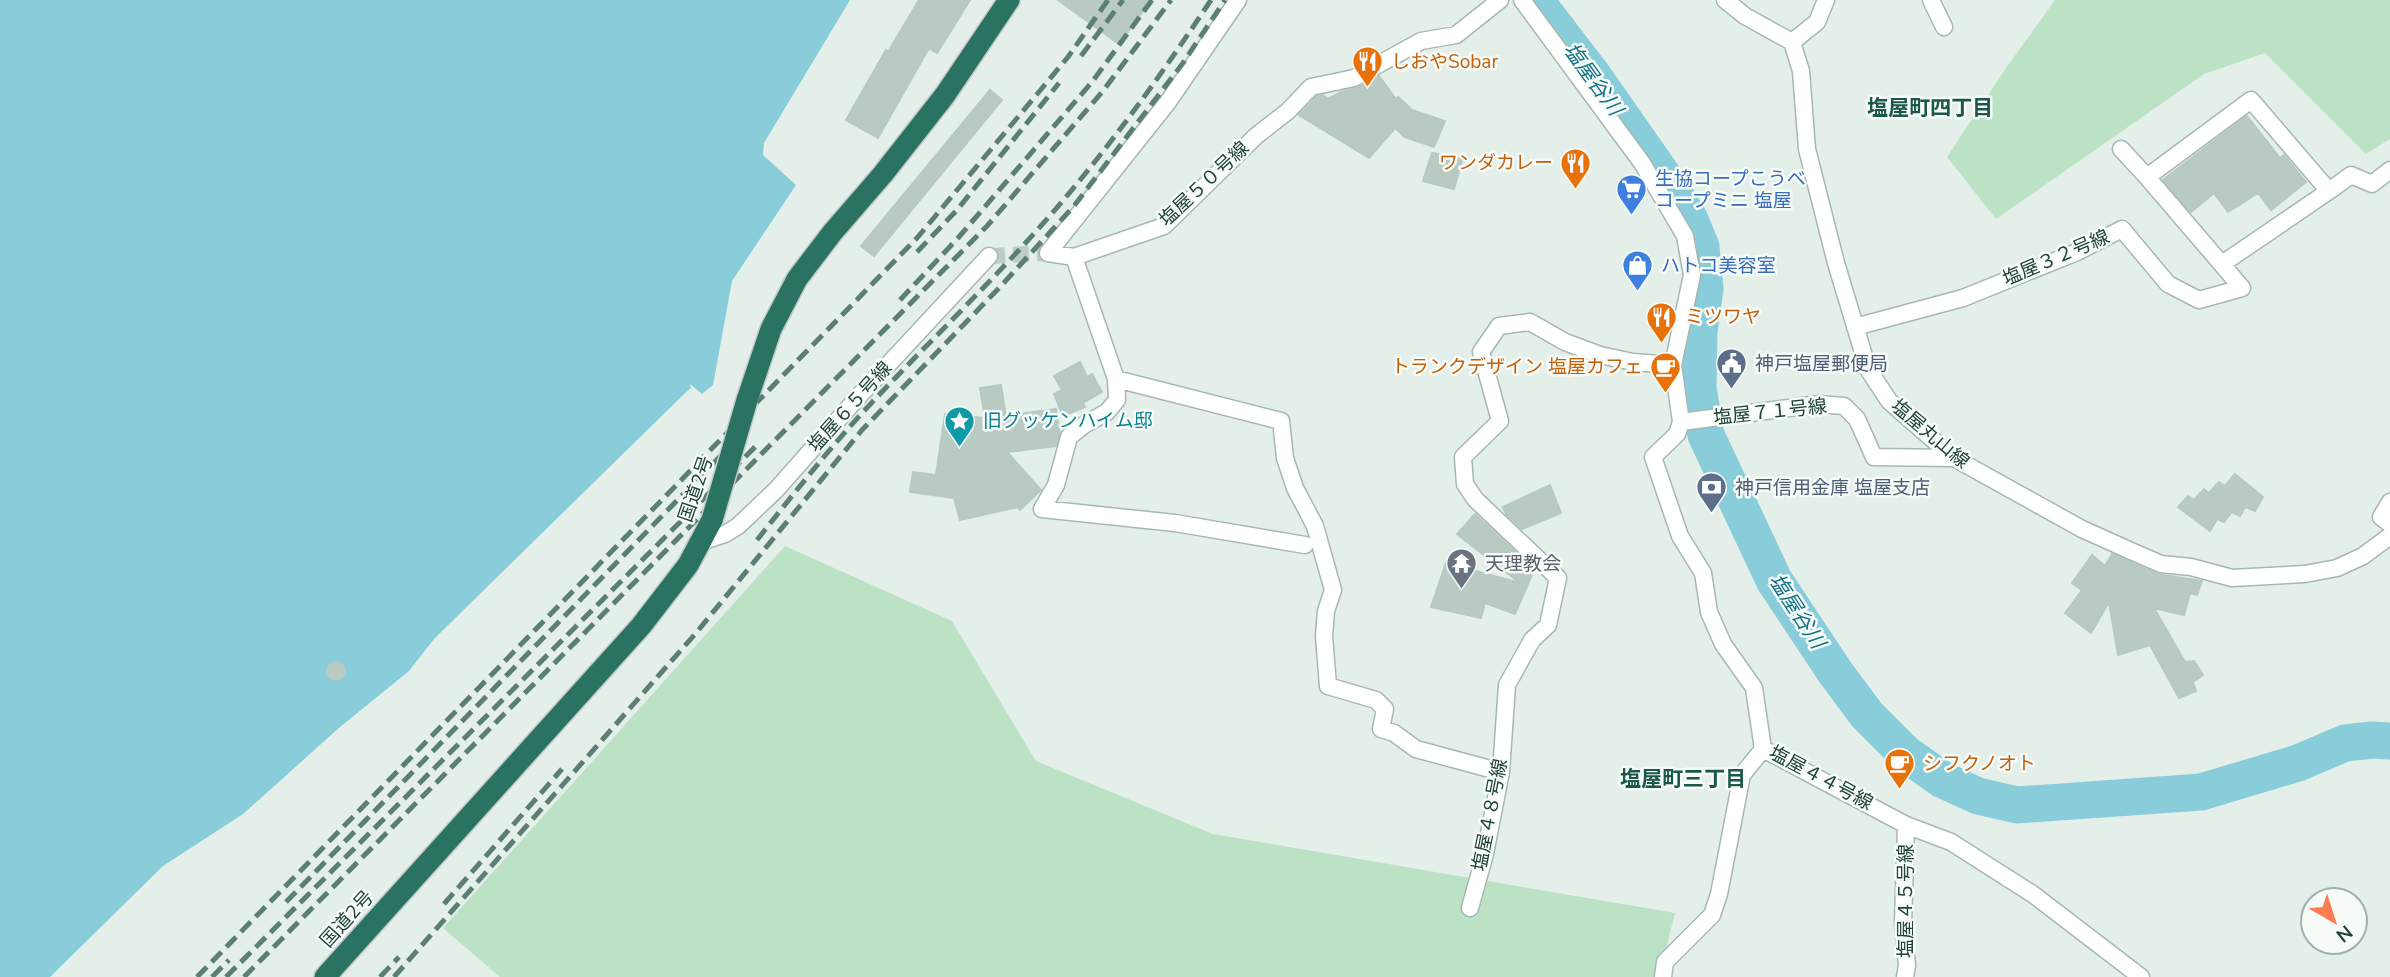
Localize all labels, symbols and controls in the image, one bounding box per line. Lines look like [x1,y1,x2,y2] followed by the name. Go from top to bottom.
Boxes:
[1557,37,1630,123] water label: 塩屋谷川
[1351,45,1385,89] restaurant icon: しおやSobar
[1391,49,1498,75] place label: しおやSobar
[1867,94,1993,122] district label: 塩屋町四丁目
[1153,136,1255,232] street label: 塩屋５０号線
[1559,146,1593,190] restaurant icon: ワンダカレー
[1439,150,1553,176] place label: ワンダカレー
[1655,166,1806,214] place label: 生協コープこうべ コープミニ 塩屋
[1615,173,1649,217] supermarket icon: 生協コープこうべ コープミニ 塩屋
[1998,224,2114,292] street label: 塩屋３２号線
[1621,249,1655,293] shop icon: ハトコ美容室
[1661,253,1776,279] place label: ハトコ美容室
[1645,300,1679,344] restaurant icon: ミツワヤ
[1685,304,1761,330] place label: ミツワヤ
[1715,347,1749,391] public building icon: 神戸塩屋郵便局
[1649,350,1683,394] cafe icon: トランクデザイン 塩屋カフェ
[1755,351,1888,377] place label: 神戸塩屋郵便局
[1391,354,1643,380] place label: トランクデザイン 塩屋カフェ
[802,356,898,458] street label: 塩屋６５号線
[1712,393,1828,431] street label: 塩屋７１号線
[1885,394,1975,474] street label: 塩屋丸山線
[943,404,977,448] place icon: 旧グッケンハイム邸
[983,408,1153,434] place label: 旧グッケンハイム邸
[673,452,719,526] street label: 国道2号
[1695,471,1729,515] bank icon: 神戸信用金庫 塩屋支店
[1735,475,1930,501] place label: 神戸信用金庫 塩屋支店
[1445,547,1479,591] temple icon: 天理教会
[1485,551,1561,577] place label: 天理教会
[1762,568,1833,656] water label: 塩屋谷川
[1765,740,1877,816] street label: 塩屋４４号線
[1883,747,1917,791] cafe icon: シフクノオト
[1923,751,2036,777] place label: シフクノオト
[1466,757,1514,873] street label: 塩屋４８号線
[1620,765,1746,793] district label: 塩屋町三丁目
[1893,844,1919,958] street label: 塩屋４５号線
[314,885,380,953] street label: 国道2号
[2299,886,2369,956] north arrow
[2330,919,2358,948] text: N

